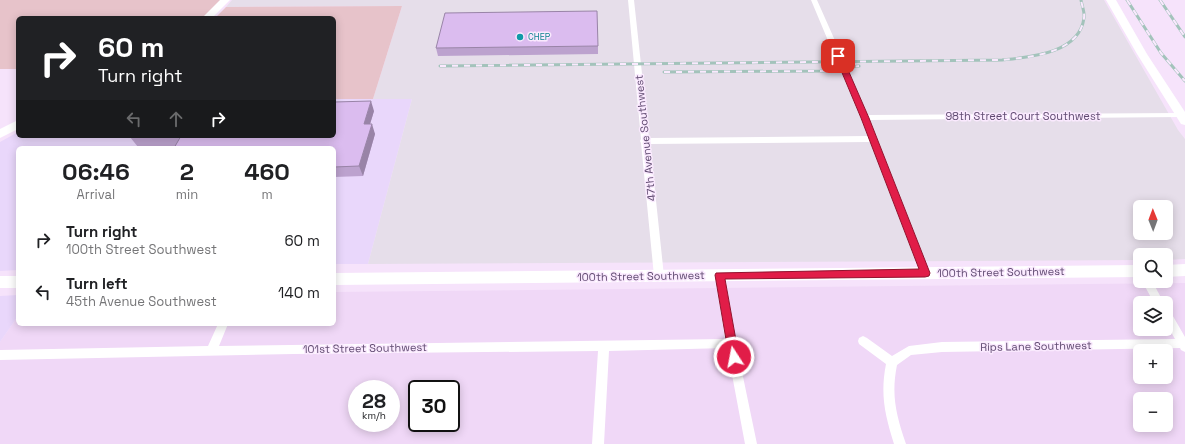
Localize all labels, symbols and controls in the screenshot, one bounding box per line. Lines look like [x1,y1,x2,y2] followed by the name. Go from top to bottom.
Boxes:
[98,29,164,65] text: 60 m
[528,31,551,43] place label: CHEP
[32,32,84,84] icon: right
[515,32,525,42] marker: CHEP
[821,39,855,73] pin
[827,45,849,67] icon: arrive
[98,64,182,87] text: Turn right
[631,74,659,202] street label: 47th Avenue Southwest
[123,108,145,130] icon: left
[165,108,187,130] icon: ahead
[207,108,229,130] icon: right
[945,109,1101,123] street label: 98th Street Court Southwest
[62,156,130,187] text: 06:46
[180,156,194,187] text: 2
[244,156,290,187] text: 460
[77,186,115,203] text: Arrival
[176,186,198,203] text: min
[261,186,273,203] text: m
[1133,200,1173,240] north arrow
[1133,200,1173,432] map controls
[66,222,137,241] text: Turn right
[32,229,54,251] icon: right
[284,231,320,250] text: 60 m
[66,241,217,258] text: 100th Street Southwest
[1133,248,1173,288] button: search
[937,264,1065,280] street label: 100th Street Southwest
[577,268,705,284] street label: 100th Street Southwest
[66,274,128,293] text: Turn left
[32,281,54,303] icon: left
[278,283,320,302] text: 140 m
[66,293,217,310] text: 45th Avenue Southwest
[1133,296,1173,336] button: layers
[713,336,755,378] position arrow
[980,338,1092,354] street label: Rips Lane Southwest
[303,340,427,356] street label: 101st Street Southwest
[1133,344,1173,384] button: +
[408,380,460,432] speed limit sign: 30
[362,388,386,414] text: 28
[1133,392,1173,432] button: −
[362,409,386,422] text: km/h

